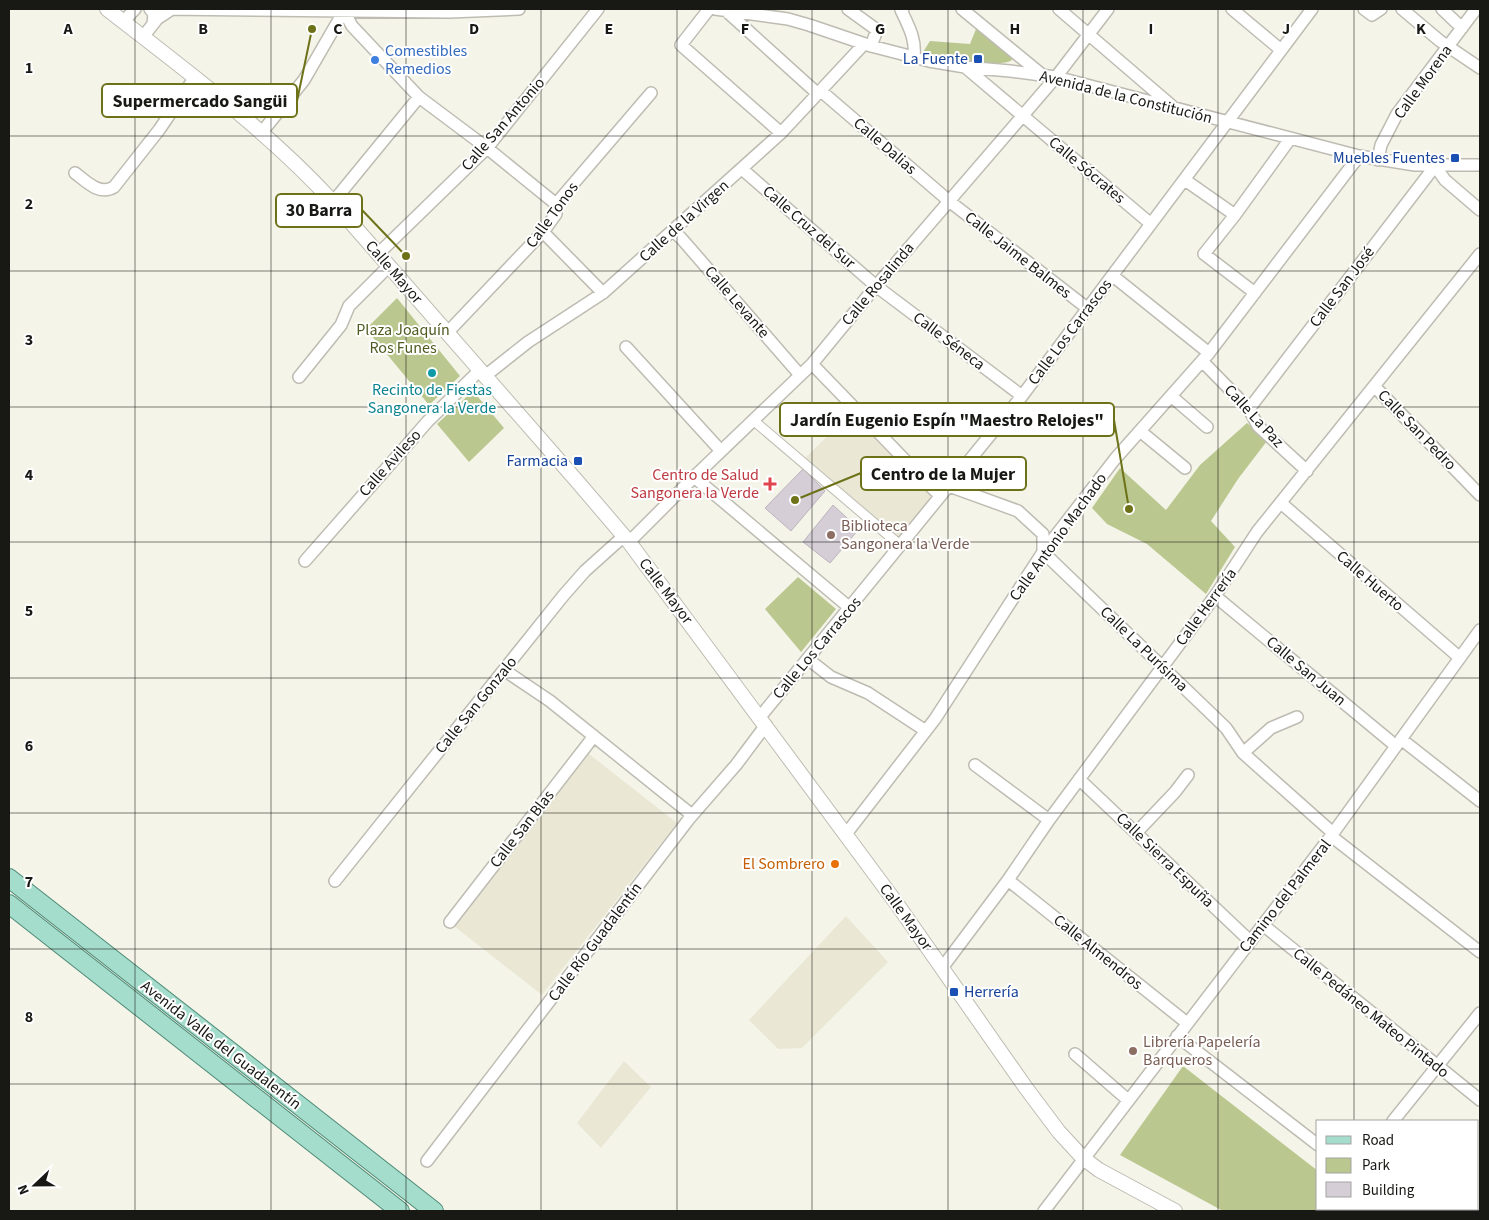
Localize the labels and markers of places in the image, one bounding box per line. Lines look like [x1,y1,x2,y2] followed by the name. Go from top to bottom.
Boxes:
[385,40,468,80] place label: Comestibles Remedios
[903,48,968,70] place label: La Fuente
[972,53,984,65] marker: La Fuente
[369,54,381,66] marker: Comestibles Remedios
[102,84,297,117] callout: Supermercado Sangüi
[1333,147,1445,169] place label: Muebles Fuentes
[1449,152,1461,164] marker: Muebles Fuentes
[276,194,362,227] callout: 30 Barra
[426,367,438,379] marker: Recinto de Fiestas Sangonera la Verde
[368,379,496,419] place label: Recinto de Fiestas Sangonera la Verde
[780,403,1114,436] callout: Jardín Eugenio Espín "Maestro Relojes"
[506,450,568,472] place label: Farmacia
[572,455,584,467] marker: Farmacia
[861,457,1026,490] callout: Centro de la Mujer
[631,464,759,504] place label: Centro de Salud Sangonera la Verde
[763,477,777,491] marker: Centro de Salud Sangonera la Verde
[841,515,970,555] place label: Biblioteca Sangonera la Verde
[825,529,837,541] marker: Biblioteca Sangonera la Verde
[743,853,825,875] place label: El Sombrero
[829,858,841,870] marker: El Sombrero
[964,981,1019,1003] place label: Herrería
[948,986,960,998] marker: Herrería
[1143,1031,1260,1071] place label: Librería Papelería Barqueros
[1127,1045,1139,1057] marker: Librería Papelería Barqueros

